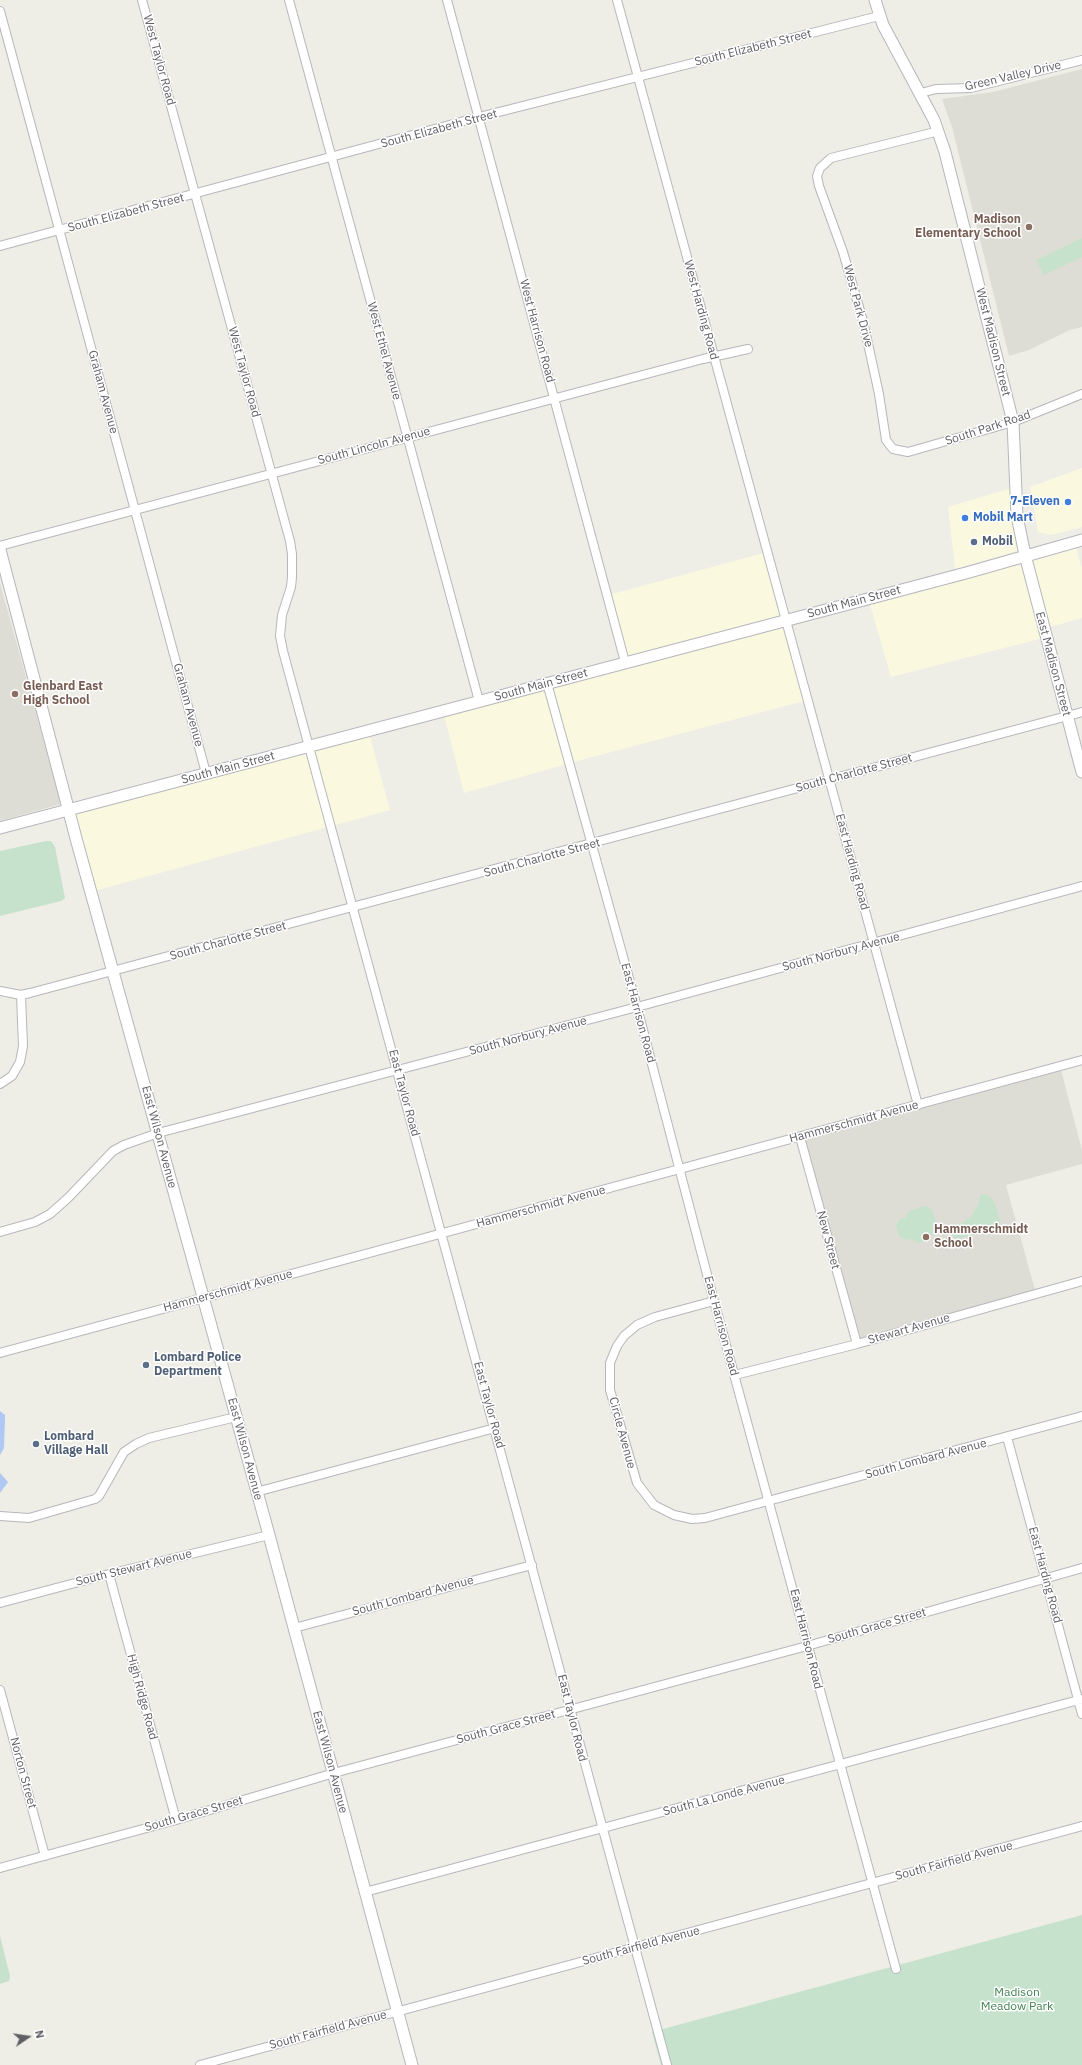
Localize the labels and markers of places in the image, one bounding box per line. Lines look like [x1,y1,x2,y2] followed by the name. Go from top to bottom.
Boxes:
[915,213,1021,241] place label: Madison Elementary School
[1024,222,1034,232] marker: Madison Elementary School
[1010,495,1060,509] place label: 7-Eleven
[1063,497,1073,507] marker: 7-Eleven
[973,511,1033,525] place label: Mobil Mart
[960,513,970,523] marker: Mobil Mart
[982,535,1013,549] place label: Mobil
[969,537,979,547] marker: Mobil
[23,680,103,708] place label: Glenbard East High School
[10,689,20,699] marker: Glenbard East High School
[934,1223,1028,1251] place label: Hammerschmidt School
[921,1232,931,1242] marker: Hammerschmidt School
[154,1351,241,1379] place label: Lombard Police Department
[141,1360,151,1370] marker: Lombard Police Department
[44,1430,108,1458] place label: Lombard Village Hall
[31,1439,41,1449] marker: Lombard Village Hall

